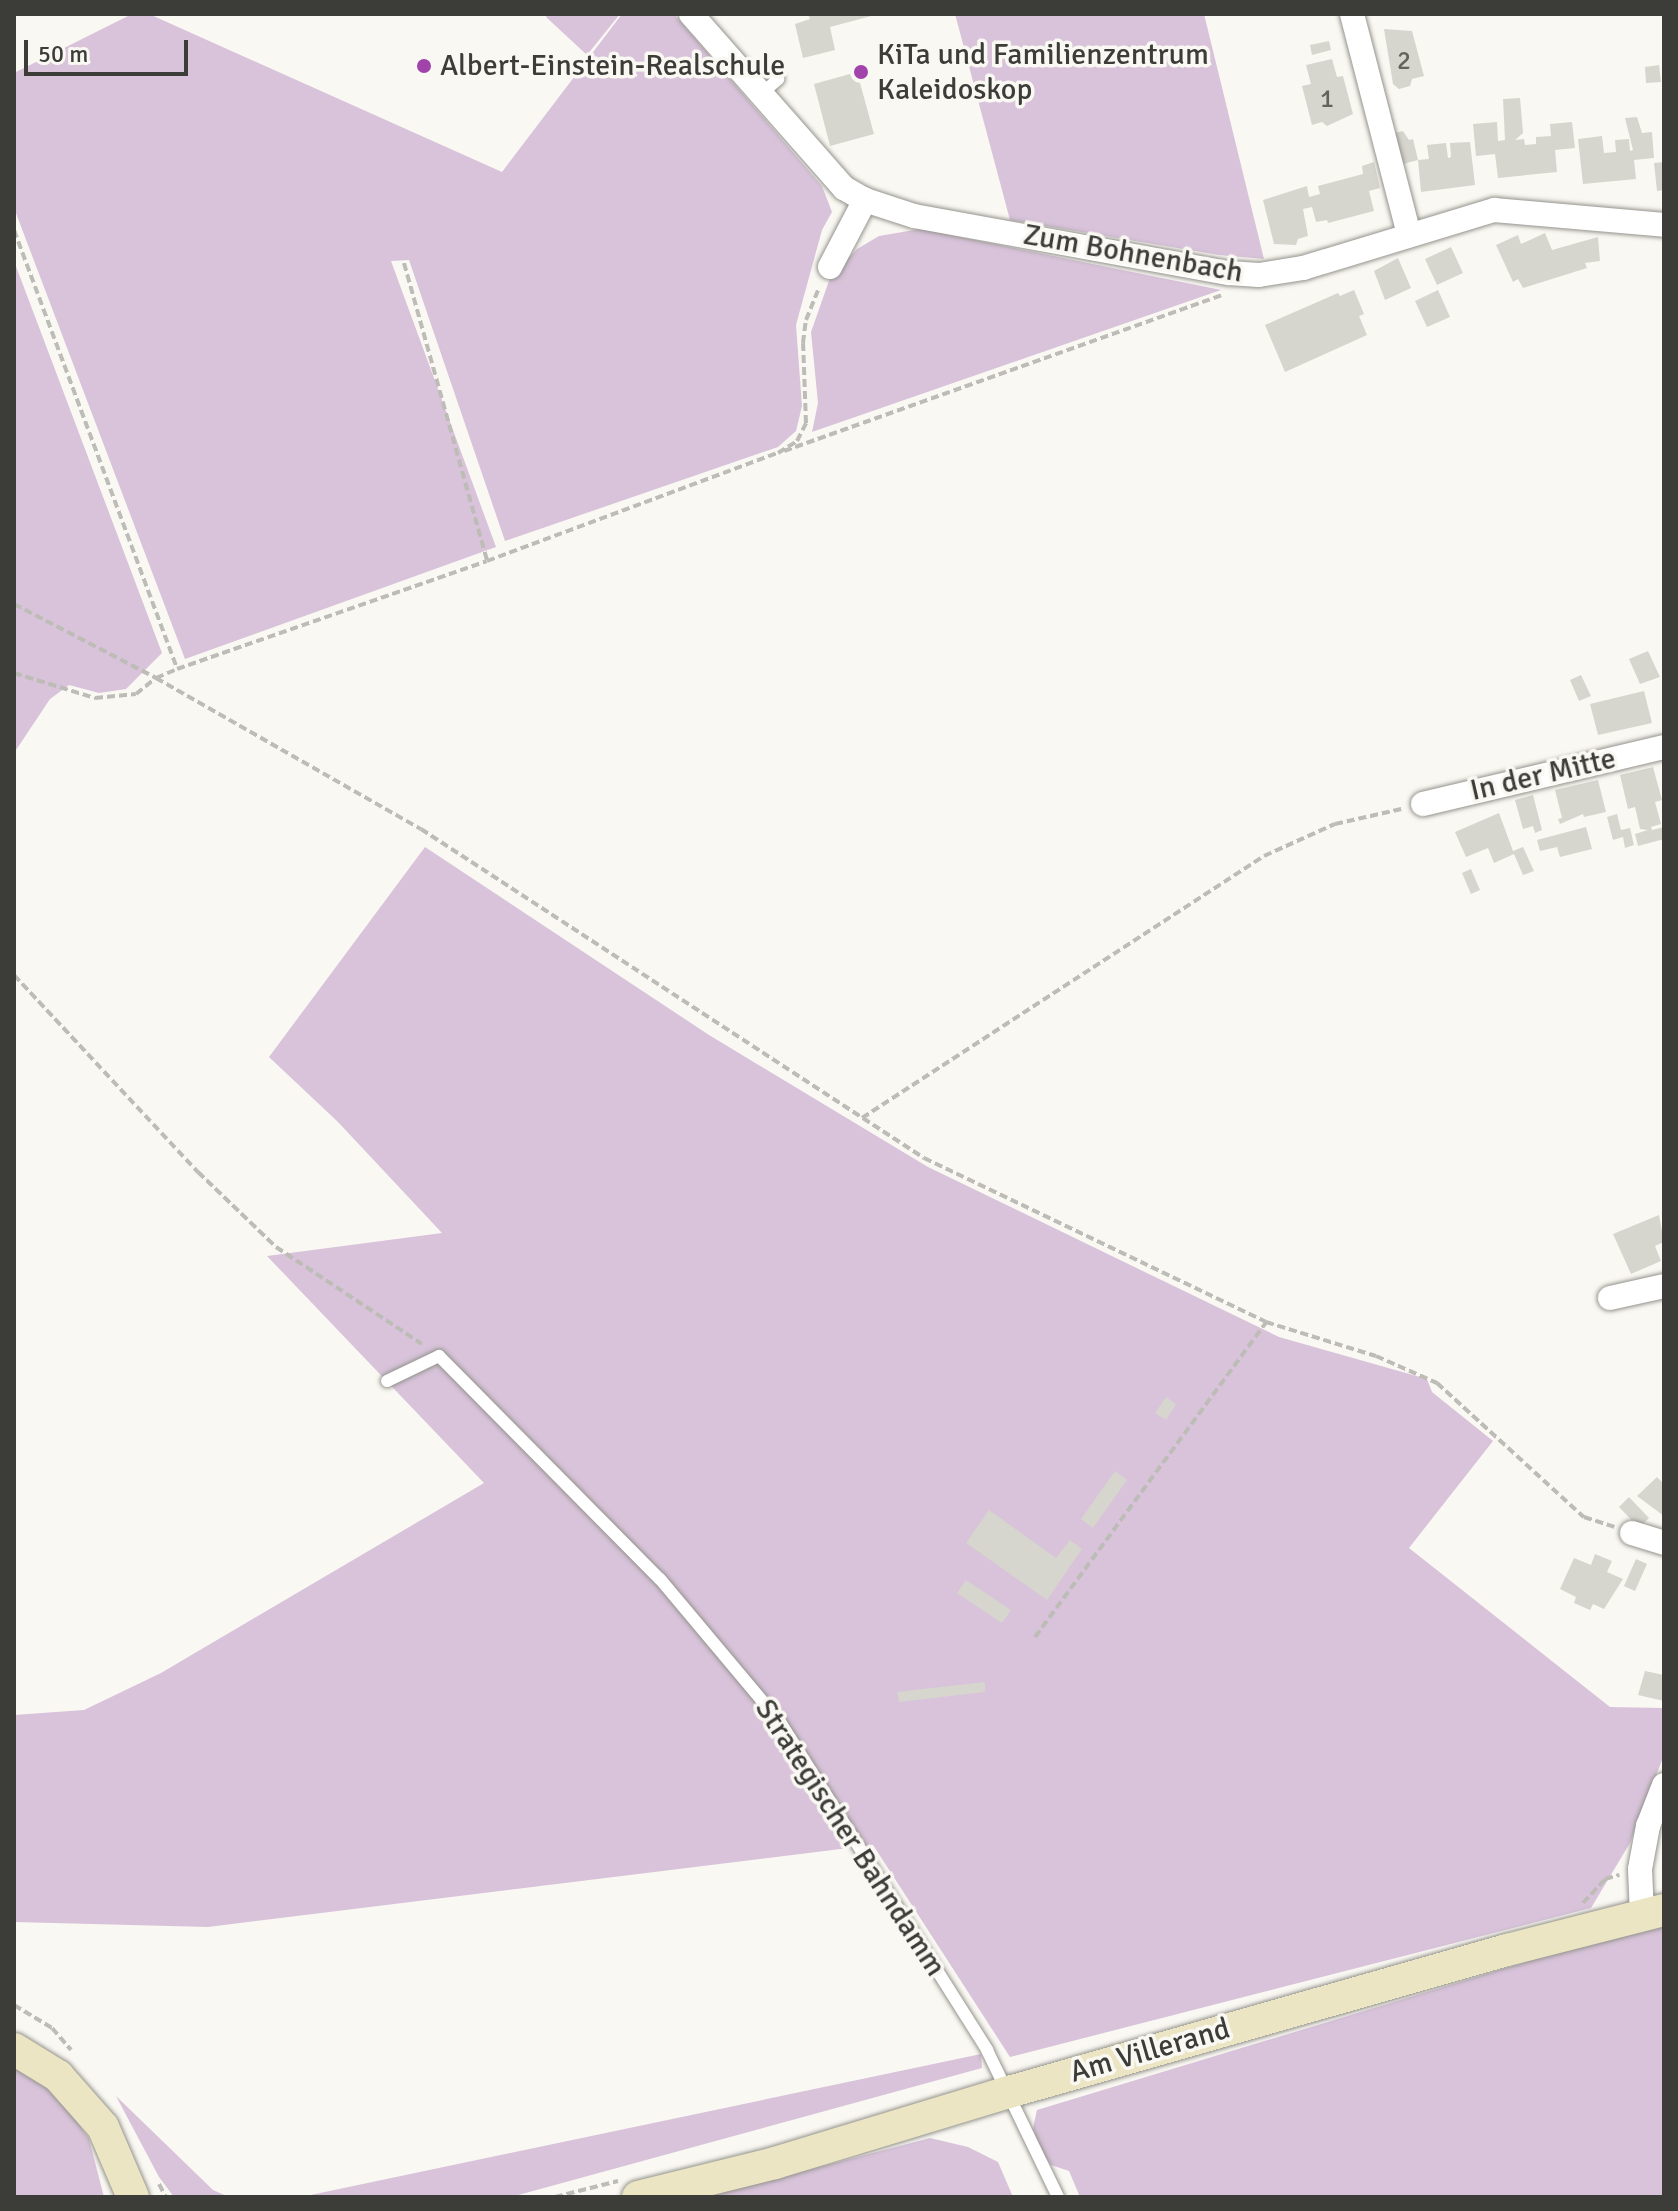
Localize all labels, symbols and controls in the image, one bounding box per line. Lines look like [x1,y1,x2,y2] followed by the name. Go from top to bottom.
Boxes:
[28,24,192,74] scale bar
[877,37,1209,108] place label: KiTa und Familienzentrum Kaleidoskop
[38,39,88,69] text: 50 m
[1397,46,1411,78] house number: 2
[440,48,785,84] place label: Albert-Einstein-Realschule
[415,57,433,75] marker: Albert-Einstein-Realschule
[852,63,870,81] marker: KiTa und Familienzentrum Kaleidoskop
[1320,84,1334,116] house number: 1
[1020,217,1246,291] street label: Zum Bohnenbach
[1467,741,1619,809] street label: In der Mitte
[747,1693,953,1983] street label: Strategischer Bahndamm
[1066,2011,1234,2091] street label: Am Villerand

